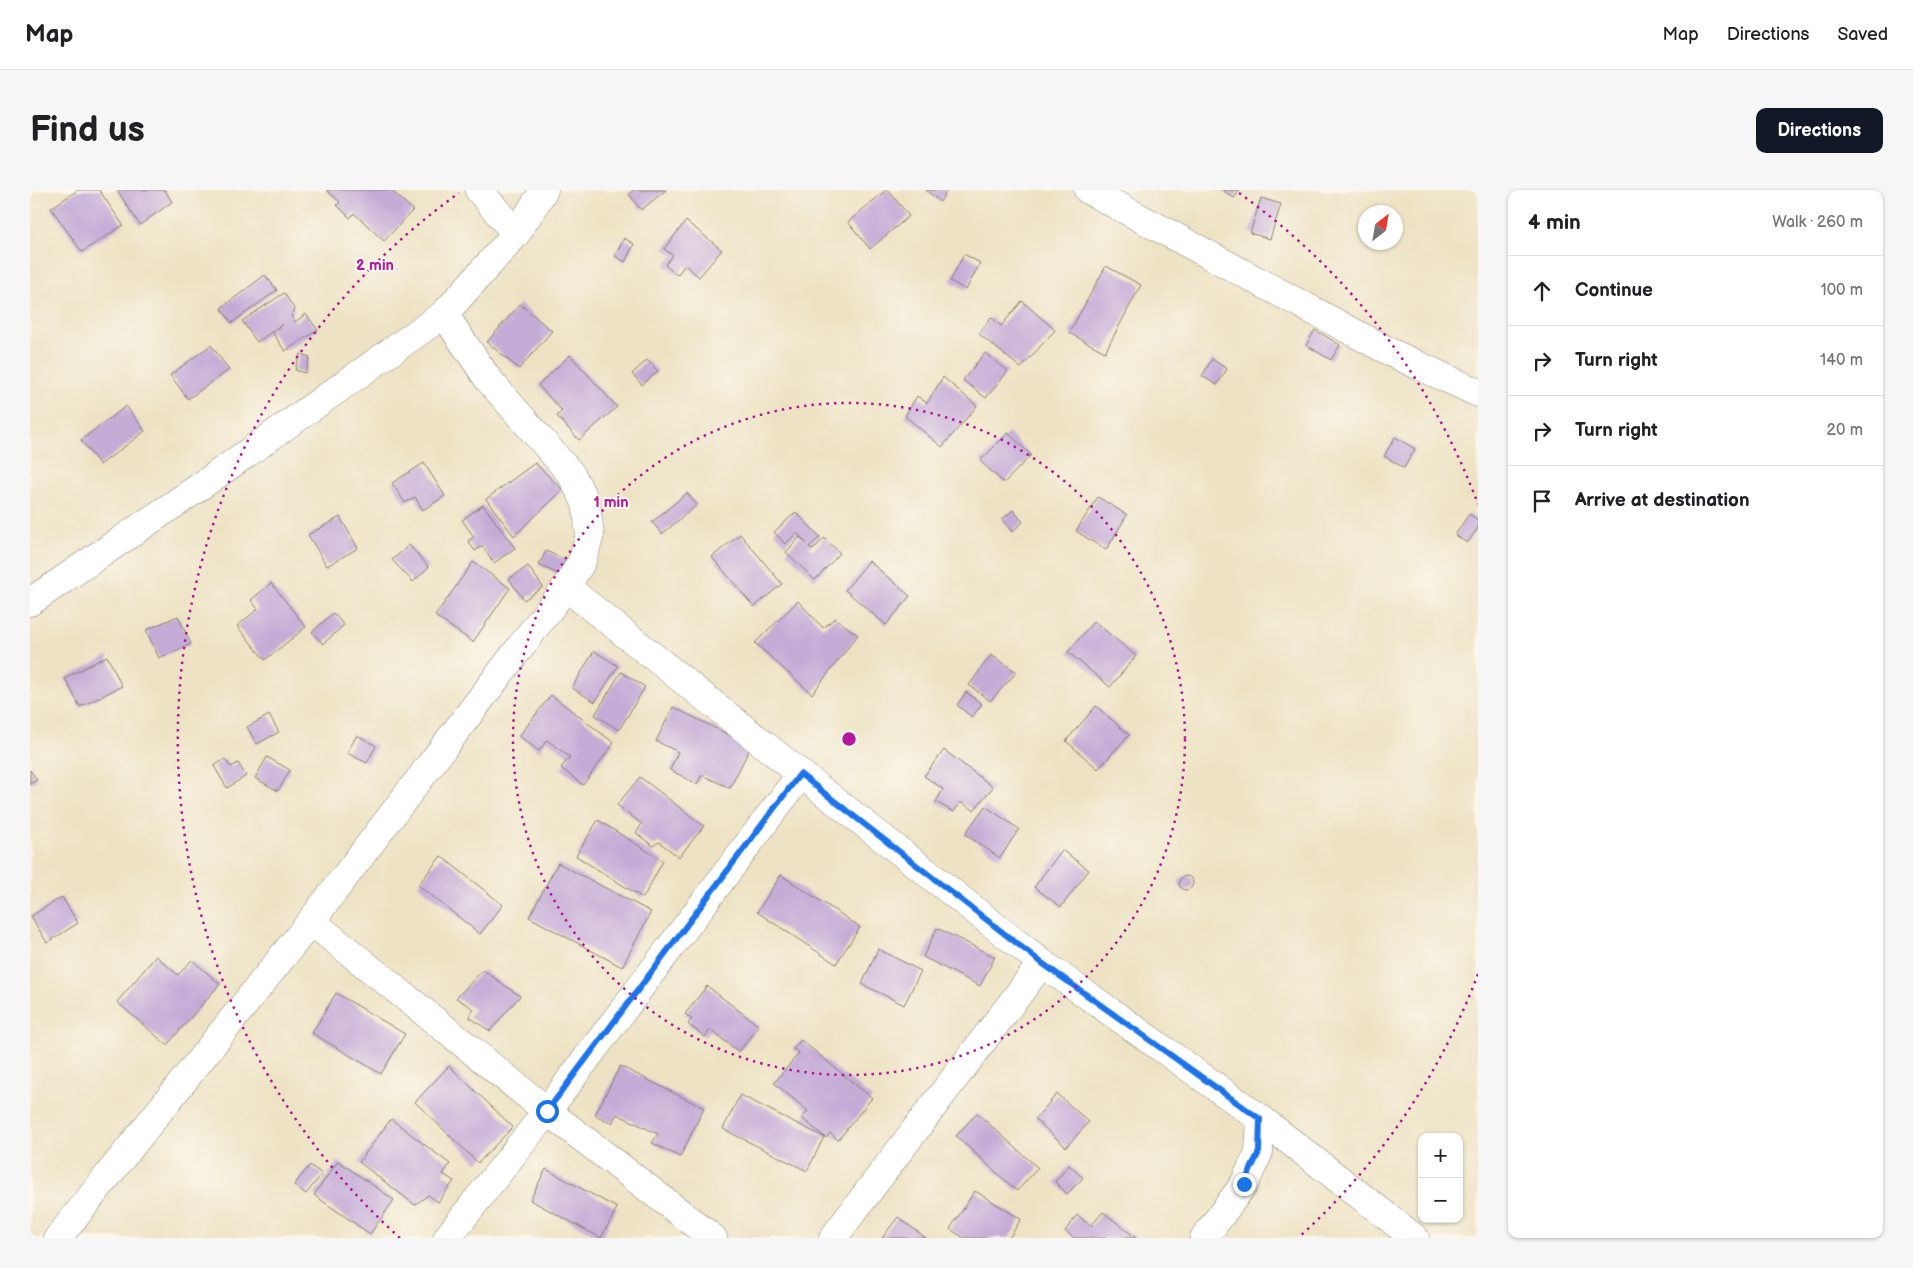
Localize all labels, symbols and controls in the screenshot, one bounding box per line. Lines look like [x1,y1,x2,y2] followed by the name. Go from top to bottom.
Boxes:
[25,20,73,49] text: Map
[1663,24,1699,45] text: Map
[1727,24,1809,45] text: Directions
[1837,24,1888,45] text: Saved
[1756,108,1883,153] button: Directions
[30,109,145,152] text: Find us
[1358,205,1403,250] north arrow
[1528,210,1581,235] text: 4 min
[1772,213,1863,232] text: Walk · 260 m
[356,256,394,275] text: 2 min
[1528,277,1556,305] icon: ahead
[1575,279,1653,302] text: Continue
[1820,281,1863,300] text: 100 m
[1528,347,1556,375] icon: right
[1575,349,1658,372] text: Turn right
[1820,351,1863,370] text: 140 m
[1528,417,1556,445] icon: right
[1575,419,1658,442] text: Turn right
[1827,421,1863,440] text: 20 m
[1528,487,1556,515] icon: arrive
[1575,489,1750,512] text: Arrive at destination
[593,493,629,512] text: 1 min
[840,730,858,748] centre of rings
[536,1100,559,1123] route start
[1418,1133,1463,1223] map controls
[1418,1133,1463,1178] button: +
[1233,1173,1256,1196] route end
[1418,1178,1463,1223] button: −

